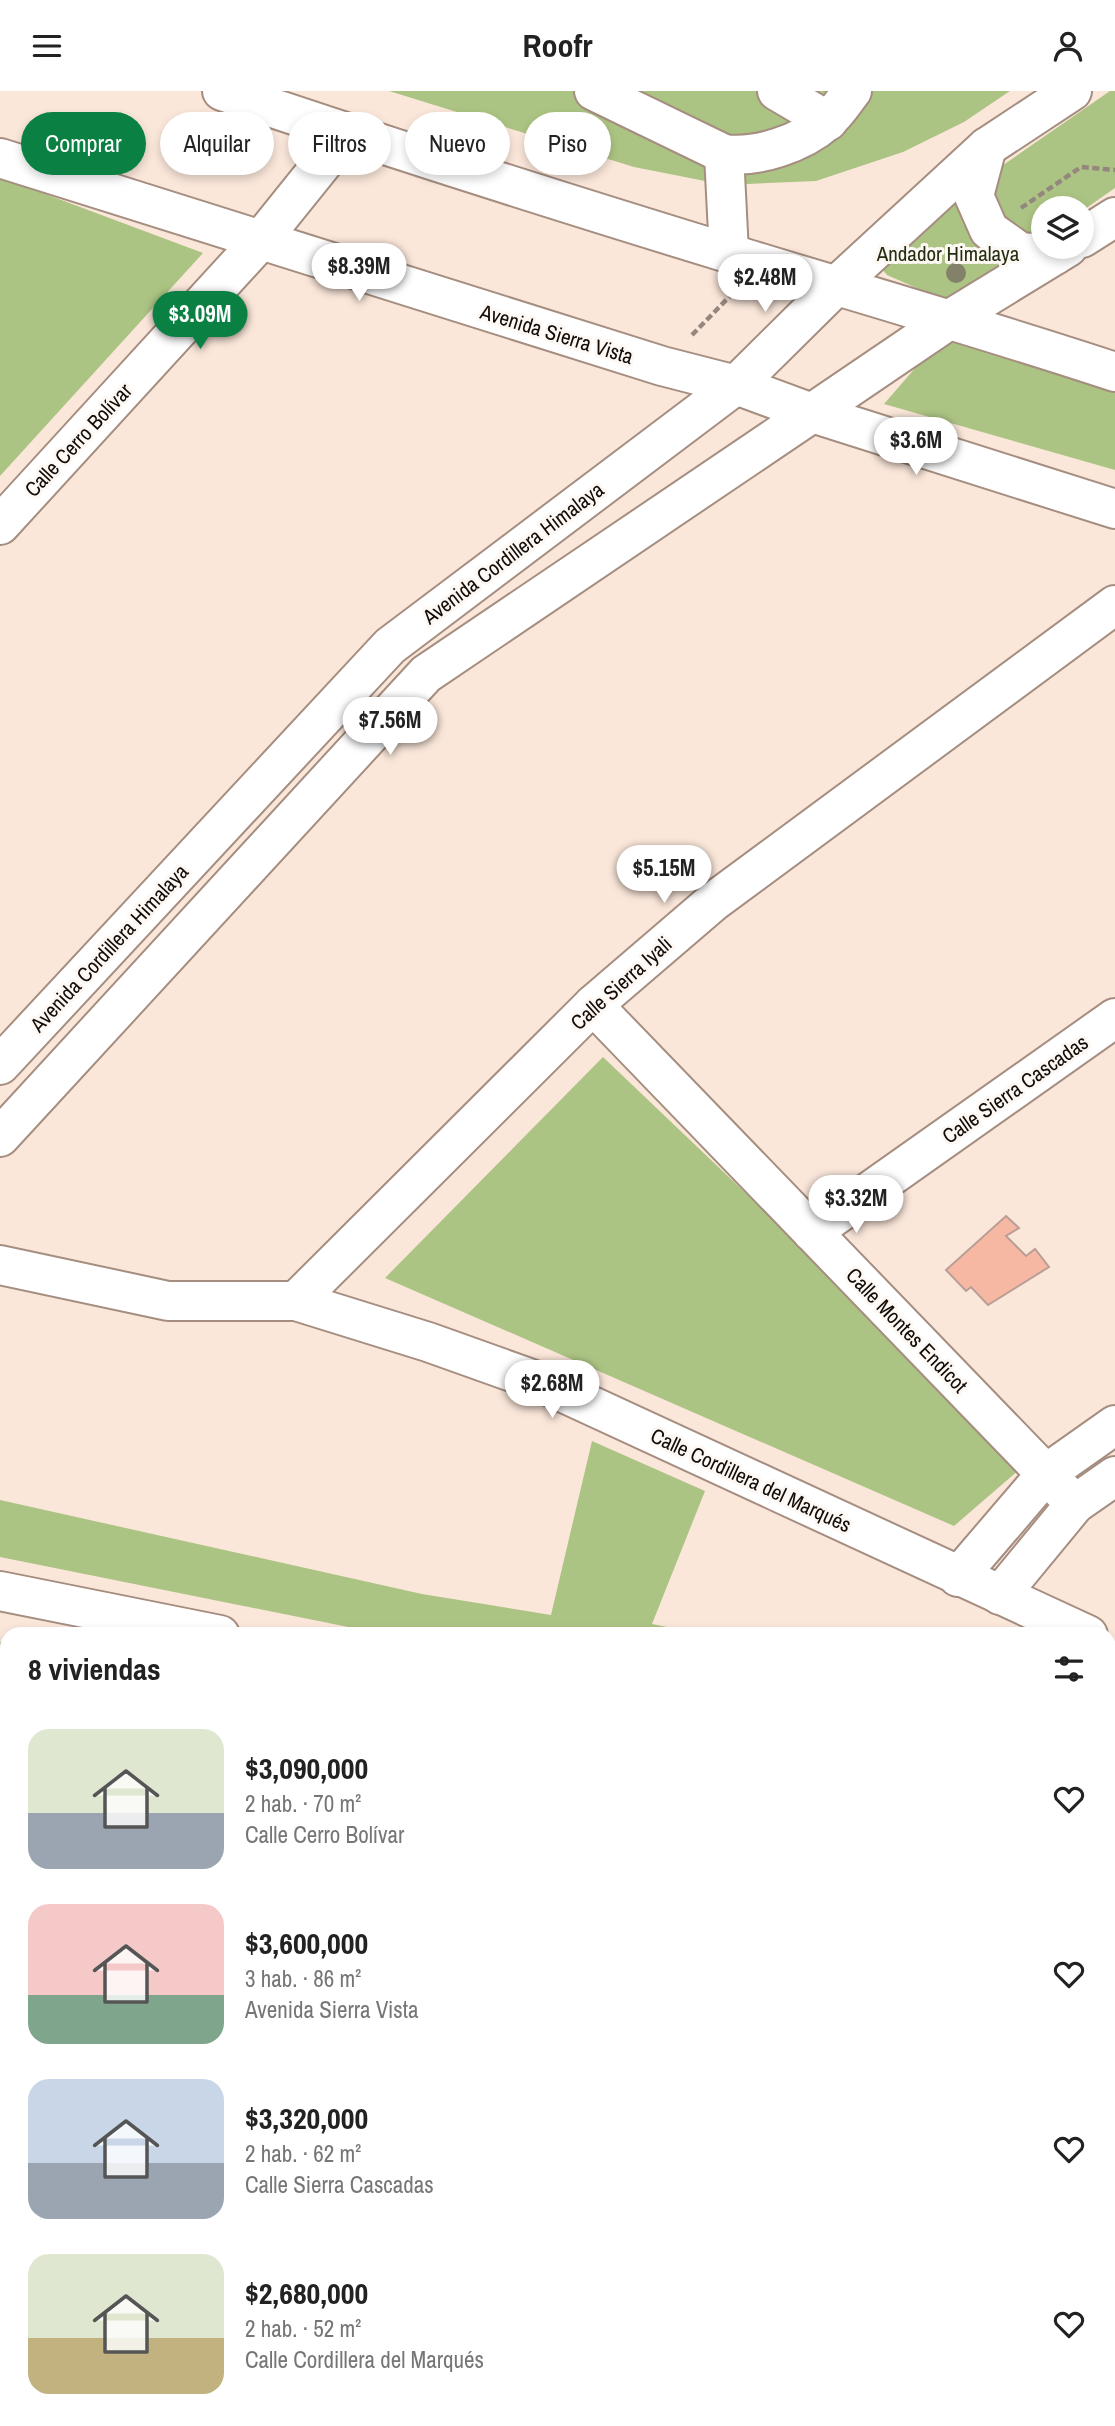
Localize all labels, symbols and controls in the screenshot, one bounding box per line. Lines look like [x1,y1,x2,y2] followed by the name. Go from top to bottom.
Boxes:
[523,24,592,67] text: Roofr
[28,27,66,65] icon: menu
[1049,27,1087,65] icon: person
[21,112,146,175] chip: Comprar
[160,112,274,175] chip: Alquilar
[288,112,391,175] chip: Filtros
[405,112,510,175] chip: Nuevo
[524,112,611,175] chip: Piso
[1031,196,1094,259] map controls
[1031,196,1094,259] button: layers
[876,239,1020,268] park label: Andador Himalaya
[302,243,416,303] pin: $8.39M
[328,250,390,281] text: $8.39M
[708,255,822,314] pin: $2.48M
[734,261,796,292] text: $2.48M
[143,292,257,351] pin: $3.09M
[476,297,637,371] street label: Avenida Sierra Vista
[169,298,231,329] text: $3.09M
[18,377,138,503] street label: Calle Cerro Bolívar
[867,417,965,477] pin: $3.6M
[890,424,942,455] text: $3.6M
[416,475,610,631] street label: Avenida Cordillera Himalaya
[333,697,447,757] pin: $7.56M
[359,704,421,735] text: $7.56M
[607,845,721,905] pin: $5.15M
[633,852,695,883] text: $5.15M
[23,857,195,1039] street label: Avenida Cordillera Himalaya
[564,930,678,1036] street label: Calle Sierra Iyali
[936,1028,1094,1150] street label: Calle Sierra Cascadas
[799,1175,913,1235] pin: $3.32M
[825,1182,887,1213] text: $3.32M
[840,1261,974,1399] street label: Calle Montes Endicot
[495,1361,609,1420] pin: $2.68M
[521,1367,583,1398] text: $2.68M
[646,1421,856,1539] street label: Calle Cordillera del Marqués
[28,1649,161,1689] text: 8 viviendas
[1050,1650,1088,1688] icon: filters
[245,1748,368,1788] text: $3,090,000
[84,1757,168,1841] icon: home
[1050,1780,1088,1818] icon: heart
[245,1788,361,1819] text: 2 hab. · 70 m²
[245,1819,404,1850] text: Calle Cerro Bolívar
[245,1923,368,1963] text: $3,600,000
[84,1932,168,2016] icon: home
[1050,1955,1088,1993] icon: heart
[245,1963,361,1994] text: 3 hab. · 86 m²
[245,1994,418,2025] text: Avenida Sierra Vista
[245,2098,368,2138] text: $3,320,000
[84,2107,168,2191] icon: home
[1050,2130,1088,2168] icon: heart
[245,2138,361,2169] text: 2 hab. · 62 m²
[245,2169,434,2200] text: Calle Sierra Cascadas
[245,2273,368,2313] text: $2,680,000
[84,2282,168,2366] icon: home
[1050,2305,1088,2343] icon: heart
[245,2313,361,2344] text: 2 hab. · 52 m²
[245,2344,484,2375] text: Calle Cordillera del Marqués

